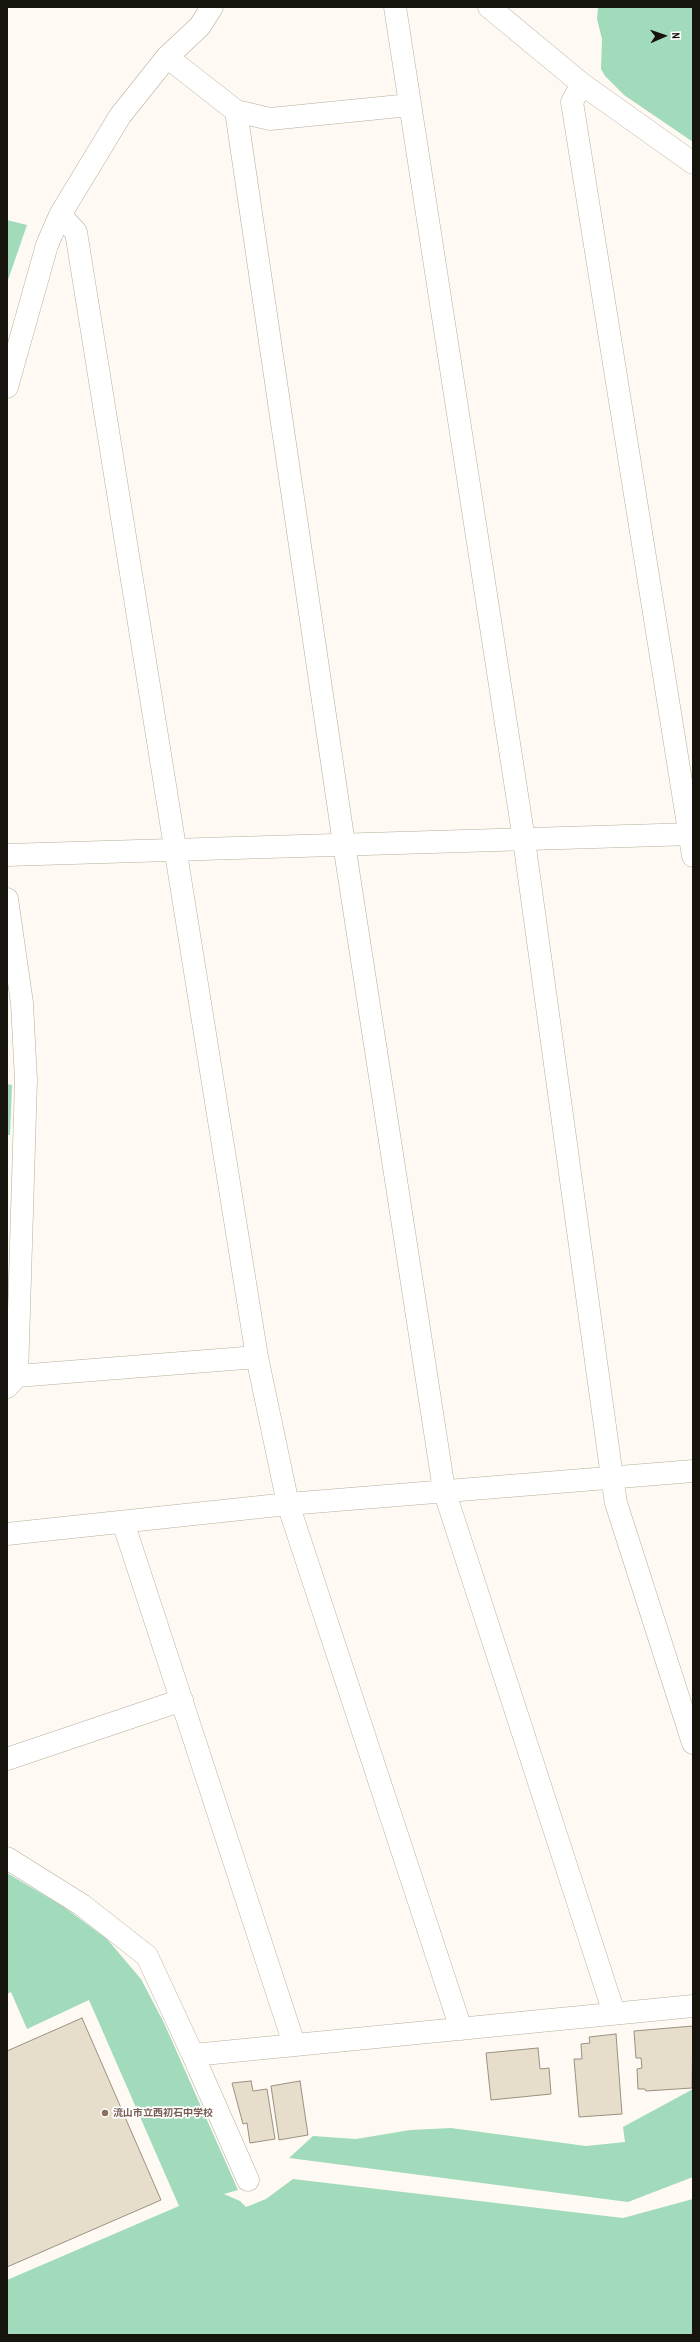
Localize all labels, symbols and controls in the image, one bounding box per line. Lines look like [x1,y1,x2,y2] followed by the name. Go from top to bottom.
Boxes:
[644,16,684,56] north arrow
[669,32,683,39] text: N
[113,2107,213,2119] place label: 流山市立西初石中学校
[100,2108,110,2118] marker: 流山市立西初石中学校

